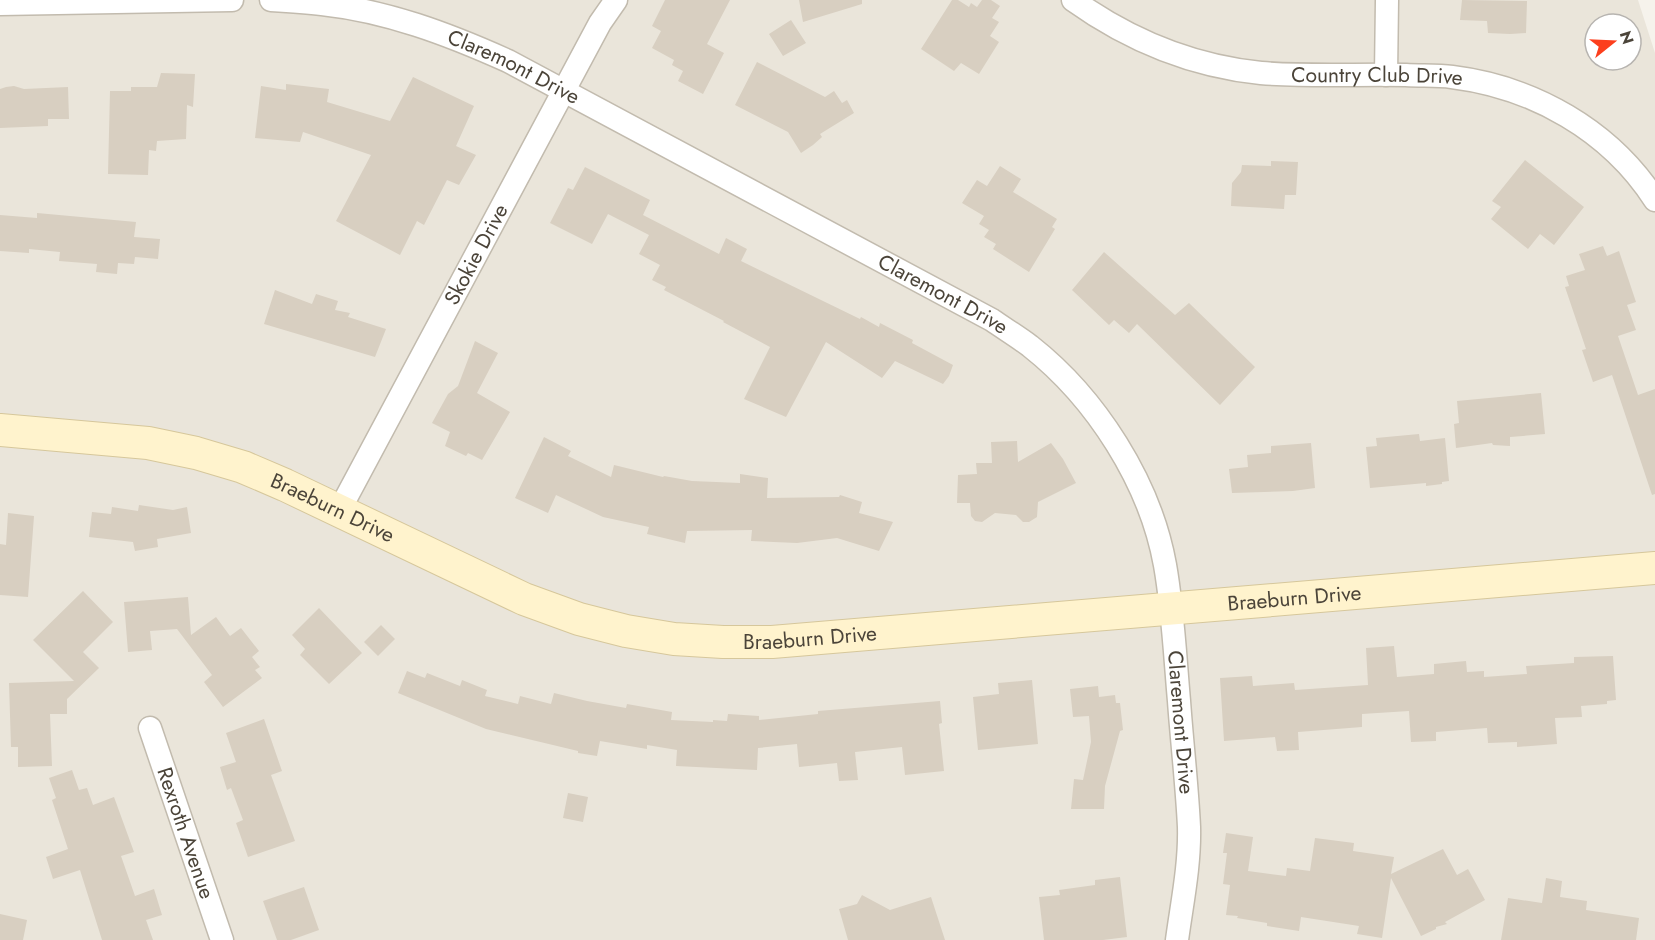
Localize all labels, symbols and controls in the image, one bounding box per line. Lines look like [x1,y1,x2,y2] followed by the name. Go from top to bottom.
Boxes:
[1583,12,1643,72] north arrow
[443,22,585,112] street label: Claremont Drive
[1614,28,1640,47] text: N
[1291,60,1465,93] street label: Country Club Drive
[437,198,516,310] street label: Skokie Drive
[873,247,1014,342] street label: Claremont Drive
[266,466,400,550] street label: Braeburn Drive
[1226,578,1363,619] street label: Braeburn Drive
[743,618,878,657] street label: Braeburn Drive
[1160,649,1202,795] street label: Claremont Drive
[149,763,222,903] street label: Rexroth Avenue

